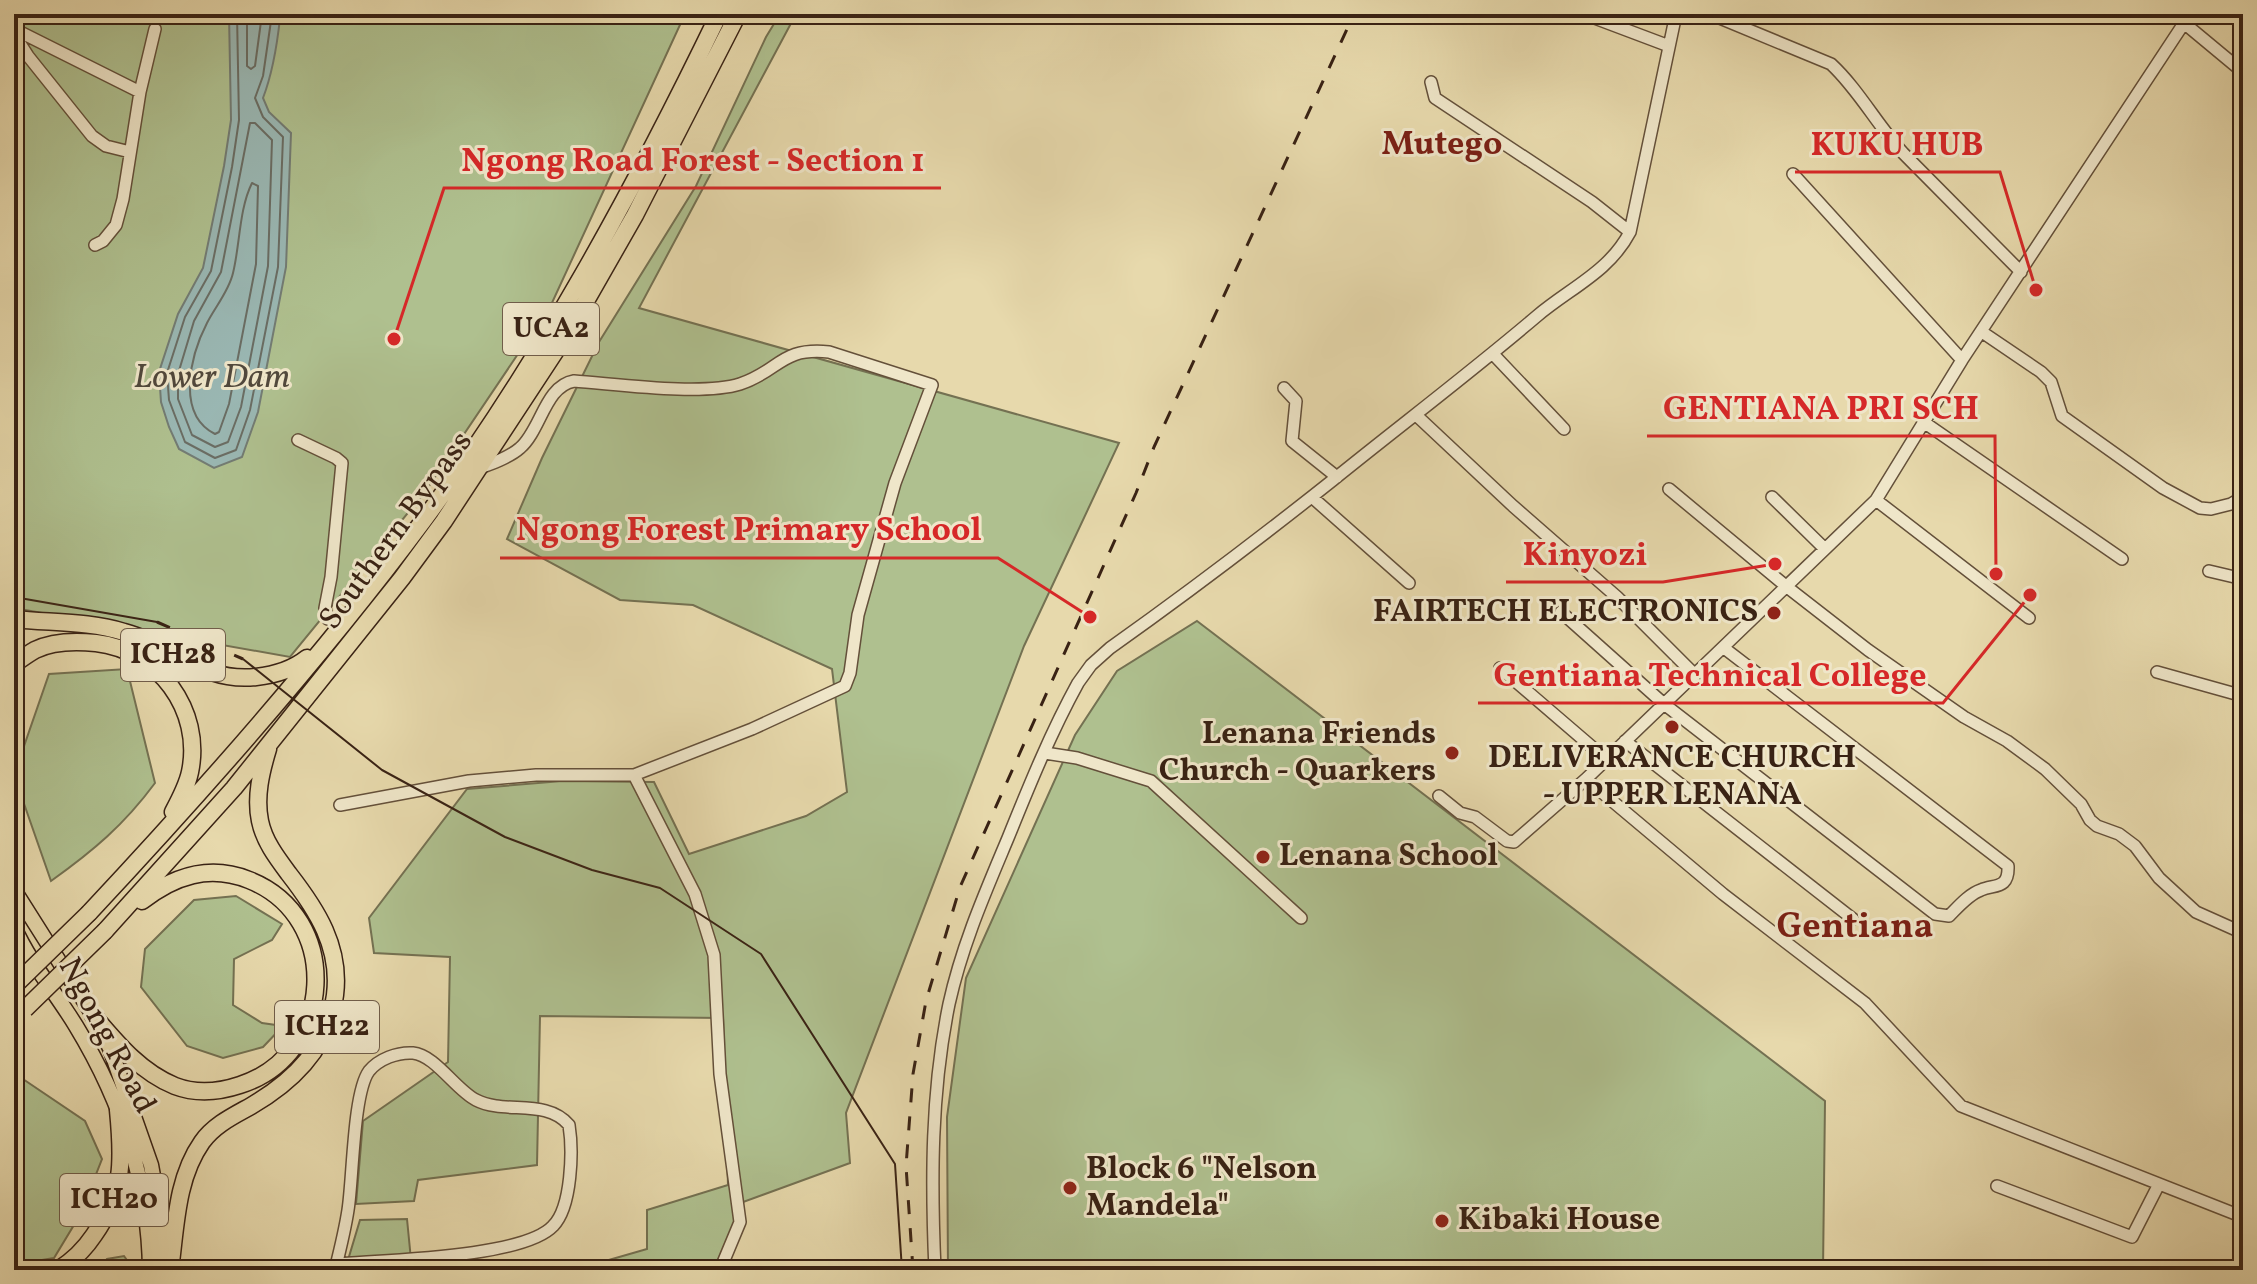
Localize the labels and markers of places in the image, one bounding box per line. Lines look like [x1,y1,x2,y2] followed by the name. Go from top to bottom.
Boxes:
[1795,114,2000,172] callout: KUKU HUB
[444,130,941,188] callout: Ngong Road Forest - Section 1
[1647,378,1995,436] callout: GENTIANA PRI SCH
[500,500,998,558] callout: Ngong Forest Primary School
[1506,524,1663,582] callout: Kinyozi
[1373,591,1758,635] place label: FAIRTECH ELECTRONICS
[1765,604,1783,622] marker: FAIRTECH ELECTRONICS
[1478,645,1943,703] callout: Gentiana Technical College
[1159,713,1436,794] place label: Lenana Friends Church - Quarkers
[1663,718,1681,736] marker: DELIVERANCE CHURCH - UPPER LENANA
[1488,737,1856,818] place label: DELIVERANCE CHURCH - UPPER LENANA
[1443,744,1461,762] marker: Lenana Friends Church - Quarkers
[1279,835,1498,879] place label: Lenana School
[1254,848,1272,866] marker: Lenana School
[1086,1148,1317,1229] place label: Block 6 "Nelson Mandela"
[1061,1179,1079,1197] marker: Block 6 "Nelson Mandela"
[1458,1199,1660,1243] place label: Kibaki House
[1433,1212,1451,1230] marker: Kibaki House

